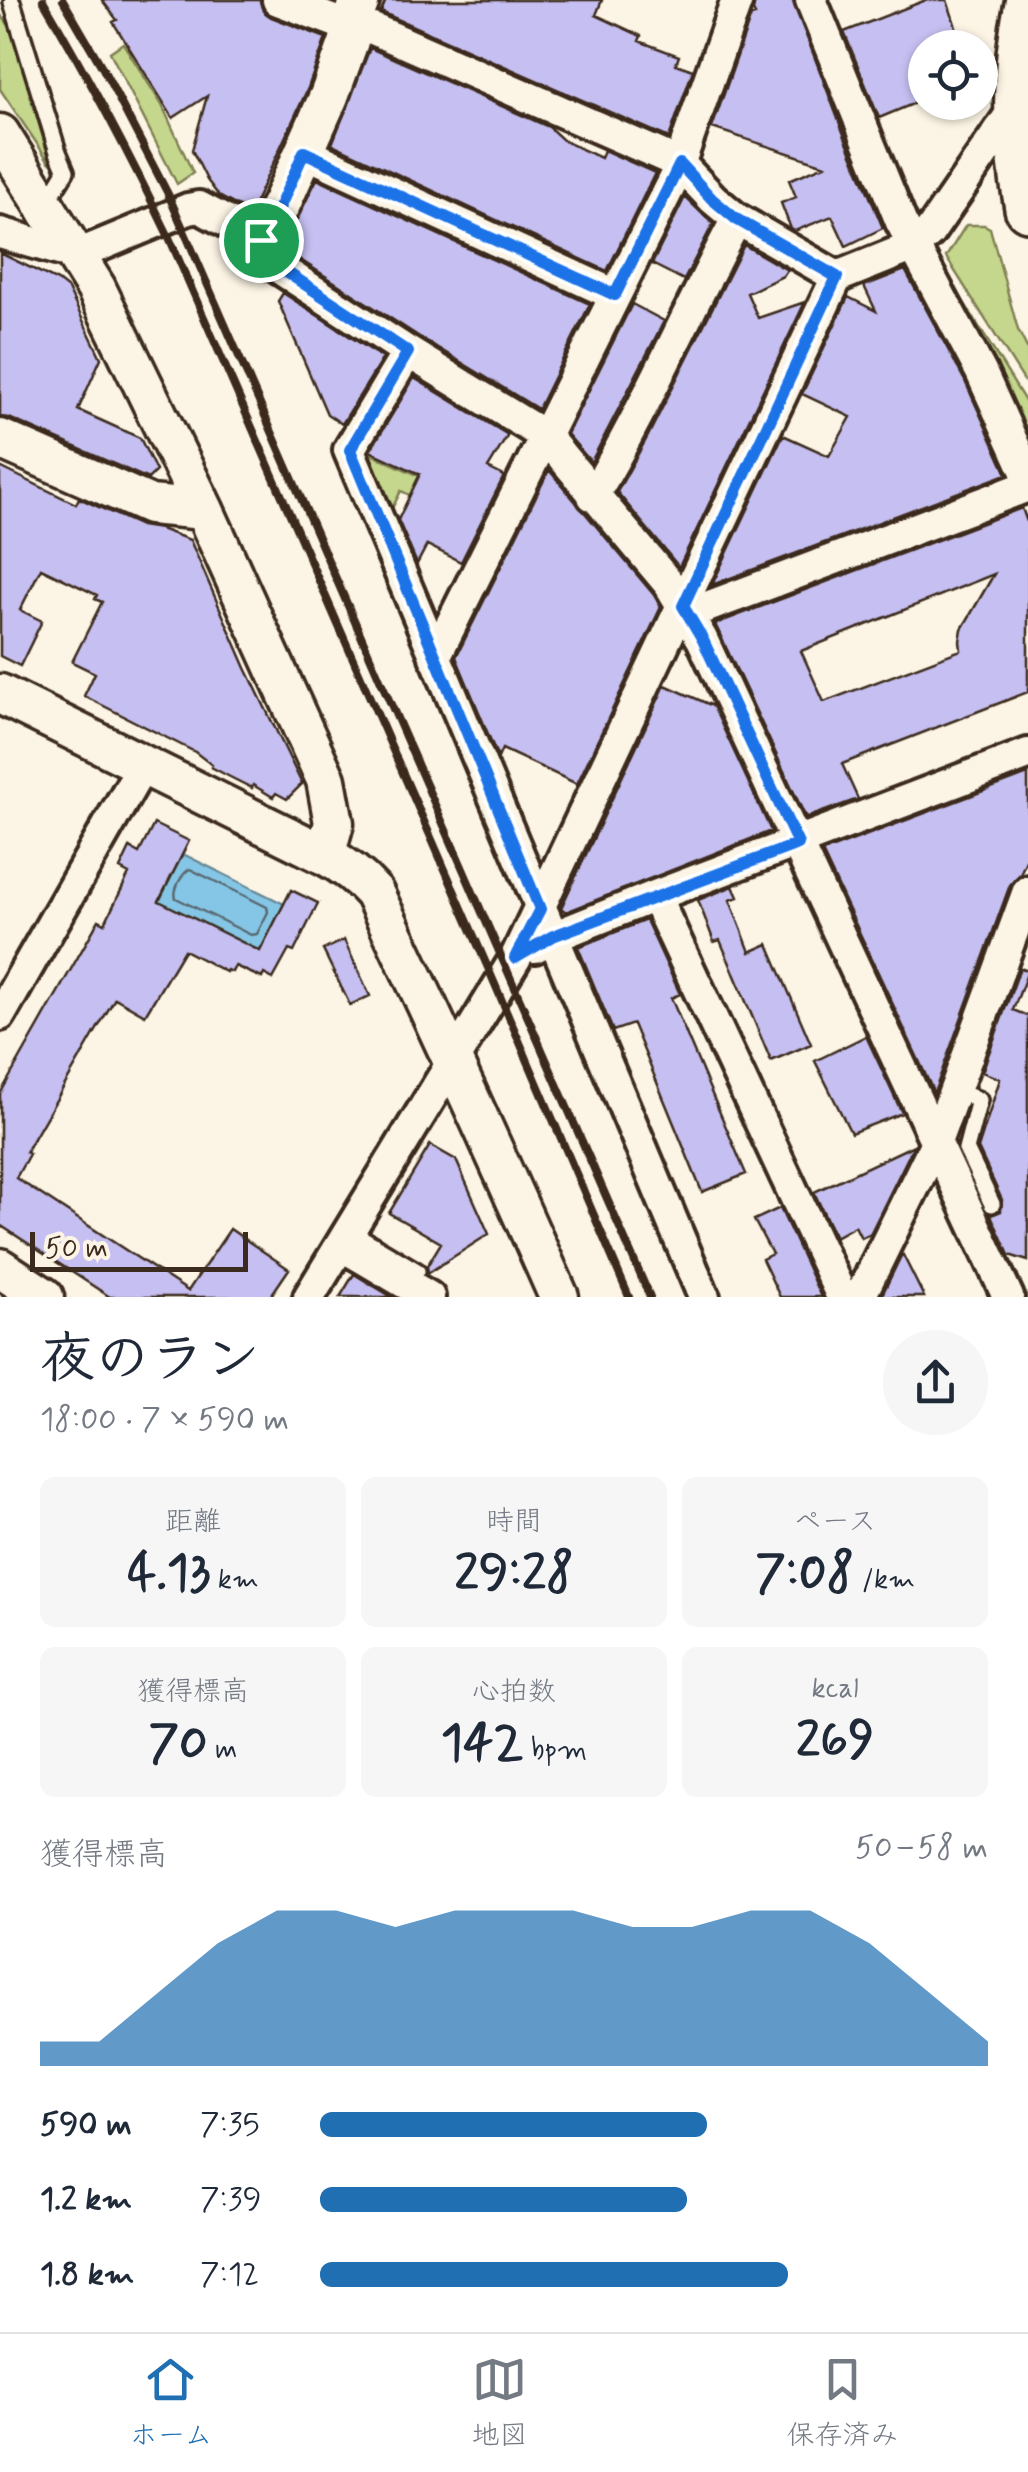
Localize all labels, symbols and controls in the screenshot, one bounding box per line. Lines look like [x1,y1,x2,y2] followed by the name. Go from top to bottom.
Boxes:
[908,30,998,120] map controls
[908,30,998,120] button: locate
[219,198,304,283] pin
[234,213,289,268] icon: arrive
[30,1227,248,1272] scale bar
[45,1231,108,1268] text: 50 m
[40,1325,260,1397] text: 夜のラン
[883,1330,988,1435] button: share
[40,1399,289,1441] text: 18:00 · 7 × 590 m
[165,1504,221,1541] text: 距離
[486,1504,542,1541] text: 時間
[794,1504,876,1541] text: ペース
[127,1541,210,1607] text: 4.13
[454,1541,574,1607] text: 29:28
[755,1541,854,1607] text: 7:08
[210,1562,259,1599] text: km
[854,1562,915,1599] text: /km
[811,1671,859,1708] text: kcal
[137,1674,249,1711] text: 獲得標高
[472,1674,556,1711] text: 心拍数
[796,1708,874,1774] text: 269
[149,1711,208,1777] text: 70
[441,1711,523,1777] text: 142
[208,1732,237,1769] text: m
[523,1732,587,1769] text: bpm
[855,1827,988,1869] text: 50–58 m
[40,1834,168,1876] text: 獲得標高
[40,2104,132,2146] text: 590 m
[200,2104,260,2146] text: 7:35
[40,2179,132,2221] text: 1.2 km
[200,2179,262,2221] text: 7:39
[40,2254,134,2296] text: 1.8 km
[200,2254,259,2296] text: 7:12
[130,2352,212,2455] tab: ホーム
[471,2352,527,2455] tab: 地図
[786,2352,898,2455] tab: 保存済み

